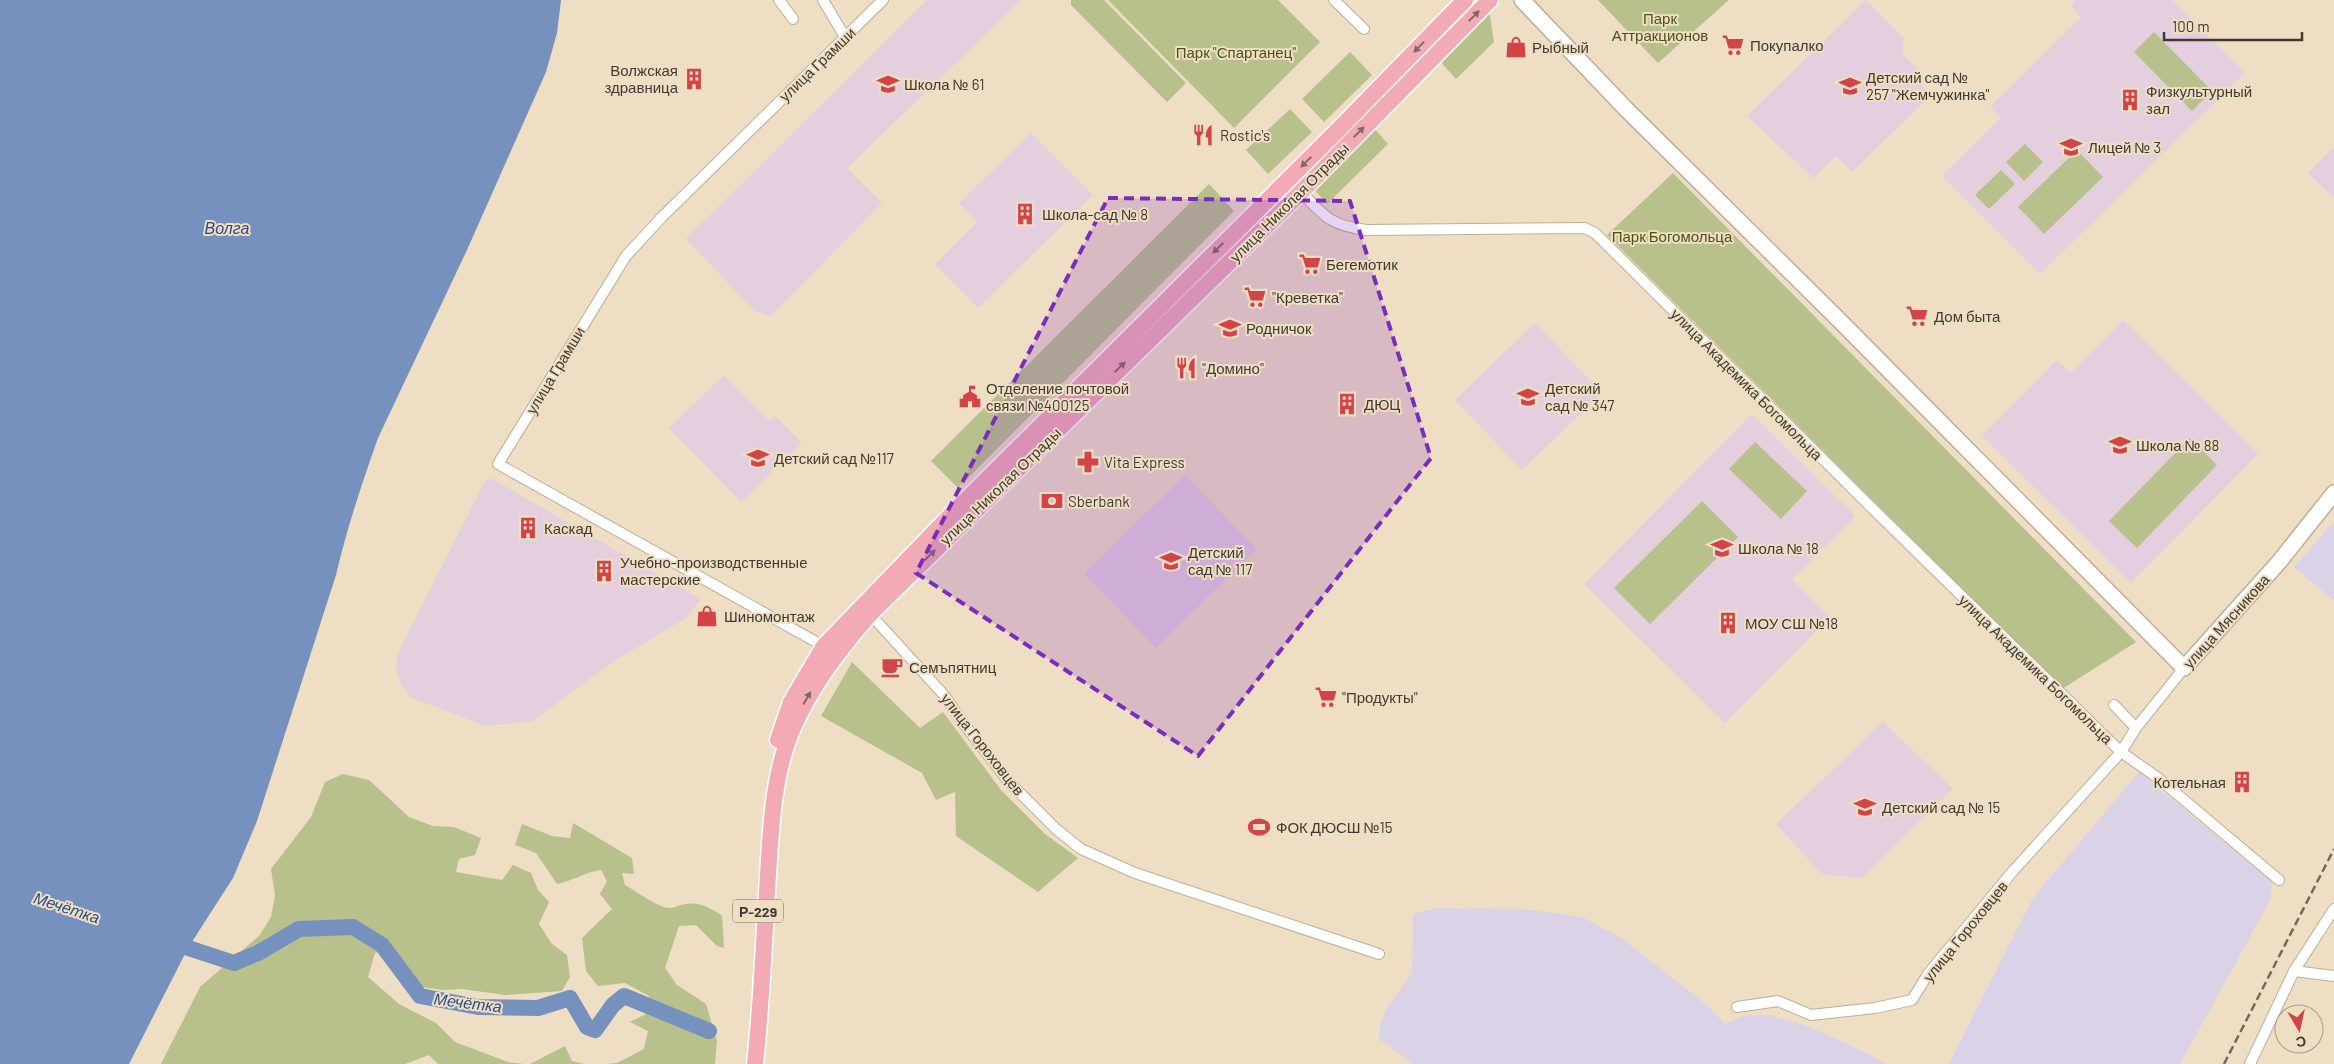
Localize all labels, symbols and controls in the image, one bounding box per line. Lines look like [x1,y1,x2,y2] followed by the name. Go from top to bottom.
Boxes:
[1612,9,1708,44] park label: Парк Аттракционов
[2164,10,2302,42] scale bar
[1468,11,1480,23] one-way arrow
[2172,17,2210,35] text: 100 m
[775,23,859,105] street label: улица Грамши
[1720,32,1746,58] supermarket icon: Покупалко
[1503,34,1529,60] shop icon: Рыбный
[1750,36,1824,54] place label: Покупалко
[1532,38,1589,56] place label: Рыбный
[1413,41,1425,53] one-way arrow
[1176,43,1296,61] park label: Парк "Спартанец"
[604,61,679,96] place label: Волжская здравница
[681,66,707,92] building icon: Волжская здравница
[1866,68,1990,103] place label: Детский сад № 257 "Жемчужинка"
[875,71,901,97] school or university icon: Школа № 61
[1837,73,1863,99] school or university icon: Детский сад № 257 "Жемчужинка"
[904,75,984,93] place label: Школа № 61
[2146,82,2252,117] place label: Физкультурный зал
[2117,87,2143,113] building icon: Физкультурный зал
[1190,122,1216,148] restaurant icon: Rostic's
[1220,126,1270,144] place label: Rostic's
[1353,126,1365,138] one-way arrow
[2058,134,2084,160] school or university icon: Лицей № 3
[2088,138,2161,156] place label: Лицей № 3
[1226,139,1352,265] street label: улица Николая Отрады
[1300,156,1312,168] one-way arrow
[1012,201,1038,227] building icon: Школа-сад № 8
[1042,205,1148,223] place label: Школа-сад № 8
[205,218,250,237] water label: Волга
[1612,227,1733,245] park label: Парк Богомольца
[1212,242,1224,254] one-way arrow
[1297,251,1323,277] supermarket icon: Бегемотик
[1326,255,1398,273] place label: Бегемотик
[1242,284,1268,310] supermarket icon: "Креветка"
[1272,288,1343,306] place label: "Креветка"
[1904,303,1930,329] supermarket icon: Дом быта
[1667,304,1827,464] street label: улица Академика Богомольца
[1934,307,2001,325] place label: Дом быта
[1217,315,1243,341] school or university icon: Родничок
[1246,319,1312,337] place label: Родничок
[522,323,588,417] street label: улица Грамши
[1173,355,1199,381] restaurant icon: "Домино"
[1202,359,1264,377] place label: "Домино"
[1114,362,1126,374] one-way arrow
[986,379,1129,414] place label: Отделение почтовой связи №400125
[1545,379,1614,414] place label: Детский сад № 347
[957,384,983,410] public building icon: Отделение почтовой связи №400125
[1515,384,1541,410] school or university icon: Детский сад № 347
[1334,391,1360,417] building icon: ДЮЦ
[1364,395,1400,413] place label: ДЮЦ
[936,424,1064,548] street label: улица Николая Отрады
[2107,432,2133,458] school or university icon: Школа № 88
[2136,436,2219,454] place label: Школа № 88
[745,445,771,471] school or university icon: Детский сад №117
[774,449,894,467] place label: Детский сад №117
[1075,449,1101,475] pharmacy icon: Vita Express
[1104,453,1185,471] place label: Vita Express
[1039,488,1065,514] bank icon: Sberbank
[1068,492,1130,510] place label: Sberbank
[515,515,541,541] building icon: Каскад
[544,519,593,537] place label: Каскад
[1709,535,1735,561] school or university icon: Школа № 18
[1738,539,1819,557] place label: Школа № 18
[1188,543,1252,578] place label: Детский сад № 117
[1158,548,1184,574] school or university icon: Детский сад № 117
[923,549,935,561] one-way arrow
[620,553,807,588] place label: Учебно-производственные мастерские
[591,558,617,584] building icon: Учебно-производственные мастерские
[2179,570,2273,672] street label: улица Мясникова
[1955,591,2117,748] street label: улица Академика Богомольца
[694,603,720,629] shop icon: Шиномонтаж
[724,607,815,625] place label: Шиномонтаж
[1715,610,1741,636] building icon: МОУ СШ №18
[1745,614,1838,632] place label: МОУ СШ №18
[879,654,905,680] cafe icon: Семъпятниц
[909,658,997,676] place label: Семъпятниц
[1313,684,1339,710] supermarket icon: "Продукты"
[1342,688,1418,706] place label: "Продукты"
[938,689,1028,799] street label: улица Гороховцев
[803,692,812,705] one-way arrow
[2229,769,2255,795] building icon: Котельная
[2153,773,2226,791] place label: Котельная
[1852,794,1878,820] school or university icon: Детский сад № 15
[1882,798,2000,816] place label: Детский сад № 15
[1246,814,1272,840] sports icon: ФОК ДЮСШ №15
[1276,818,1393,836] place label: ФОК ДЮСШ №15
[1919,877,2011,985] street label: улица Гороховцев
[32,887,103,927] water label: Мечётка
[733,899,783,922] road number: Р-229
[433,988,503,1016] water label: Мечётка
[2274,1004,2324,1054] north arrow
[2295,1033,2307,1052] text: С

